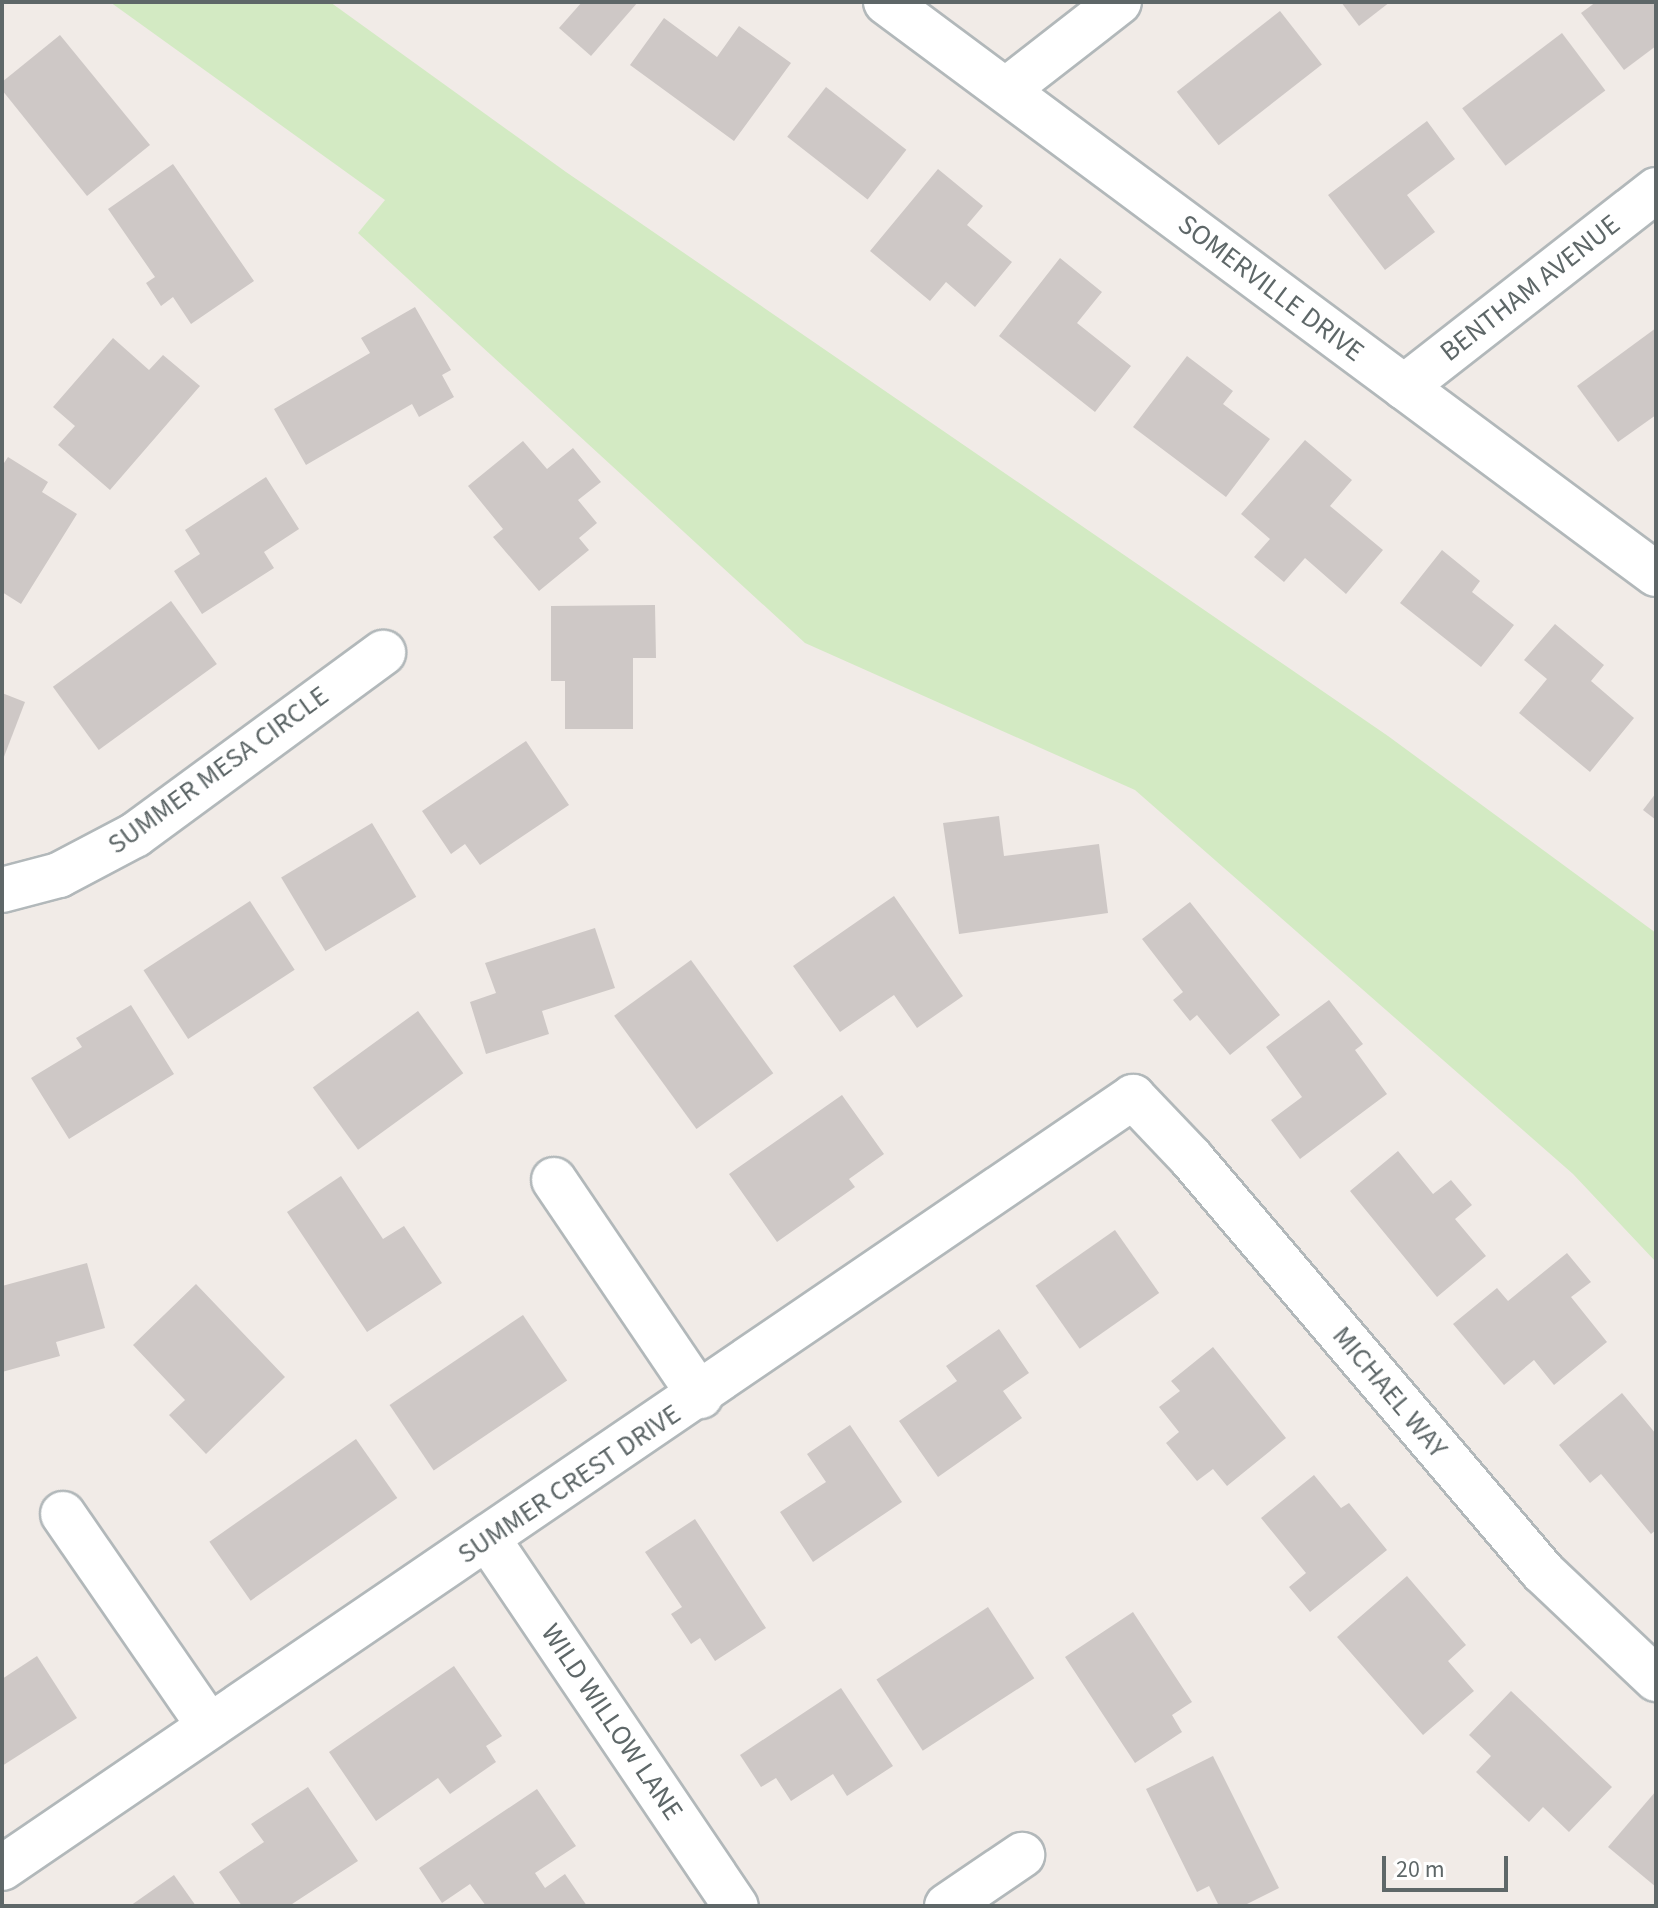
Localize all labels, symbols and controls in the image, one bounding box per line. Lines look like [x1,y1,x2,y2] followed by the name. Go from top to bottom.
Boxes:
[1172,207,1370,369] street label: SOMERVILLE DRIVE
[1433,207,1627,369] street label: BENTHAM AVENUE
[101,679,335,861] street label: SUMMER MESA CIRCLE
[1325,1319,1455,1465] street label: MICHAEL WAY
[451,1397,687,1571] street label: SUMMER CREST DRIVE
[534,1617,690,1827] street label: WILD WILLOW LANE
[1386,1840,1512,1890] scale bar
[1396,1852,1445,1887] text: 20 m

